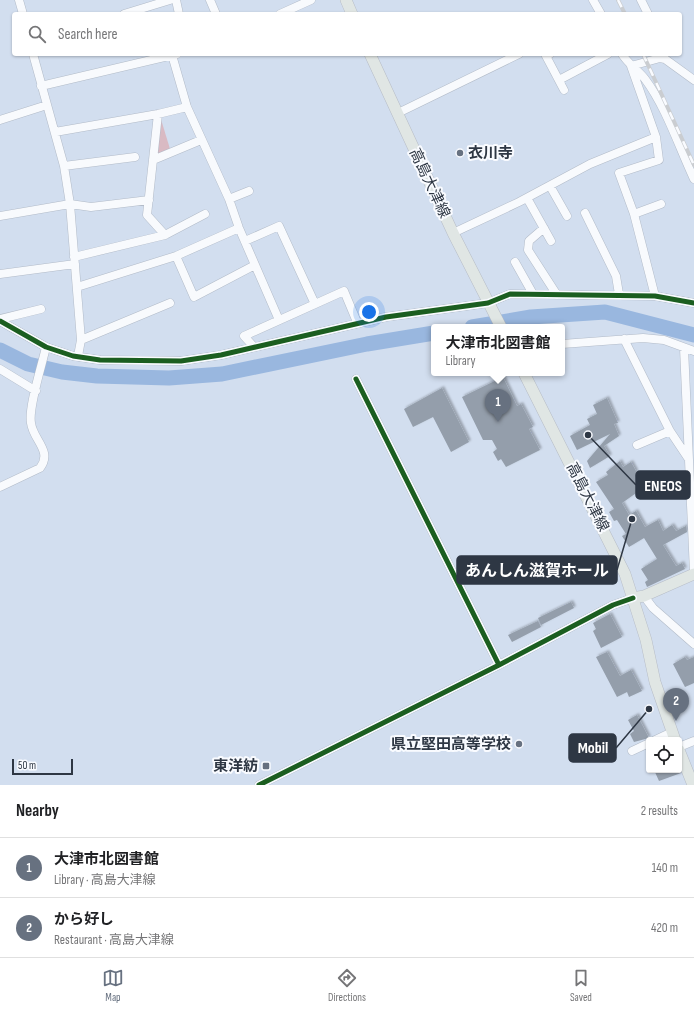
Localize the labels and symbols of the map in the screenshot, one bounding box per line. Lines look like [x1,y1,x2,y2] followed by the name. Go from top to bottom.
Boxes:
[468,144,513,163] place label: 衣川寺
[405,145,454,221] street label: 高島大津線
[455,148,465,158] marker: 衣川寺
[359,302,379,322] your location
[485,389,511,422] pin: 1
[562,459,613,535] street label: 高島大津線
[636,471,690,499] callout: ENEOS
[644,477,682,496] text: ENEOS
[457,556,617,584] callout: あんしん滋賀ホール
[465,562,609,581] text: あんしん滋賀ホール
[663,688,689,721] pin: 2
[569,734,616,762] callout: Mobil
[391,735,511,754] place label: 県立堅田高等学校
[514,739,524,749] marker: 県立堅田高等学校
[578,739,608,758] text: Mobil
[12,757,73,776] scale bar
[213,757,258,776] place label: 東洋紡
[261,761,271,771] marker: 東洋紡

